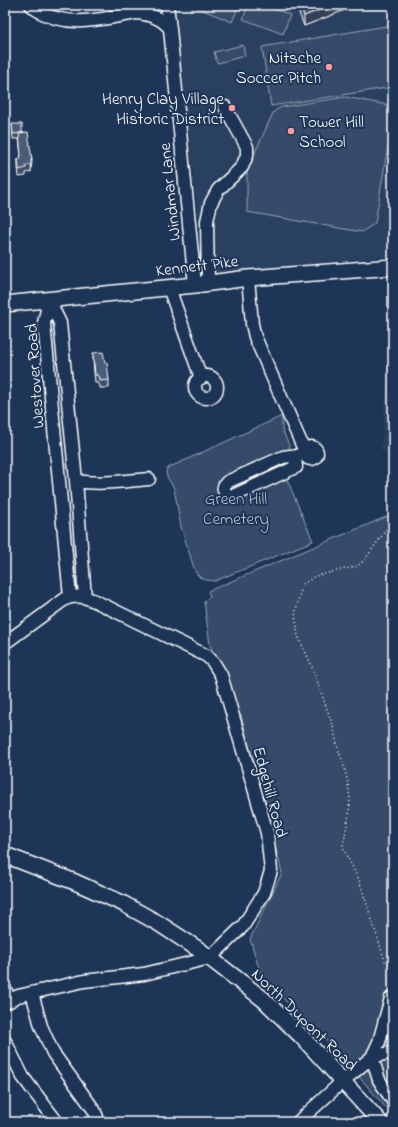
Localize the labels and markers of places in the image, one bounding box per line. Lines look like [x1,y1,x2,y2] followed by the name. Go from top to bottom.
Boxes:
[236,46,321,91] place label: Nitsche Soccer Pitch
[324,62,334,72] marker: Nitsche Soccer Pitch
[102,87,224,132] place label: Henry Clay Village Historic District
[227,103,237,113] marker: Henry Clay Village Historic District
[299,110,364,155] place label: Tower Hill School
[286,126,296,136] marker: Tower Hill School

